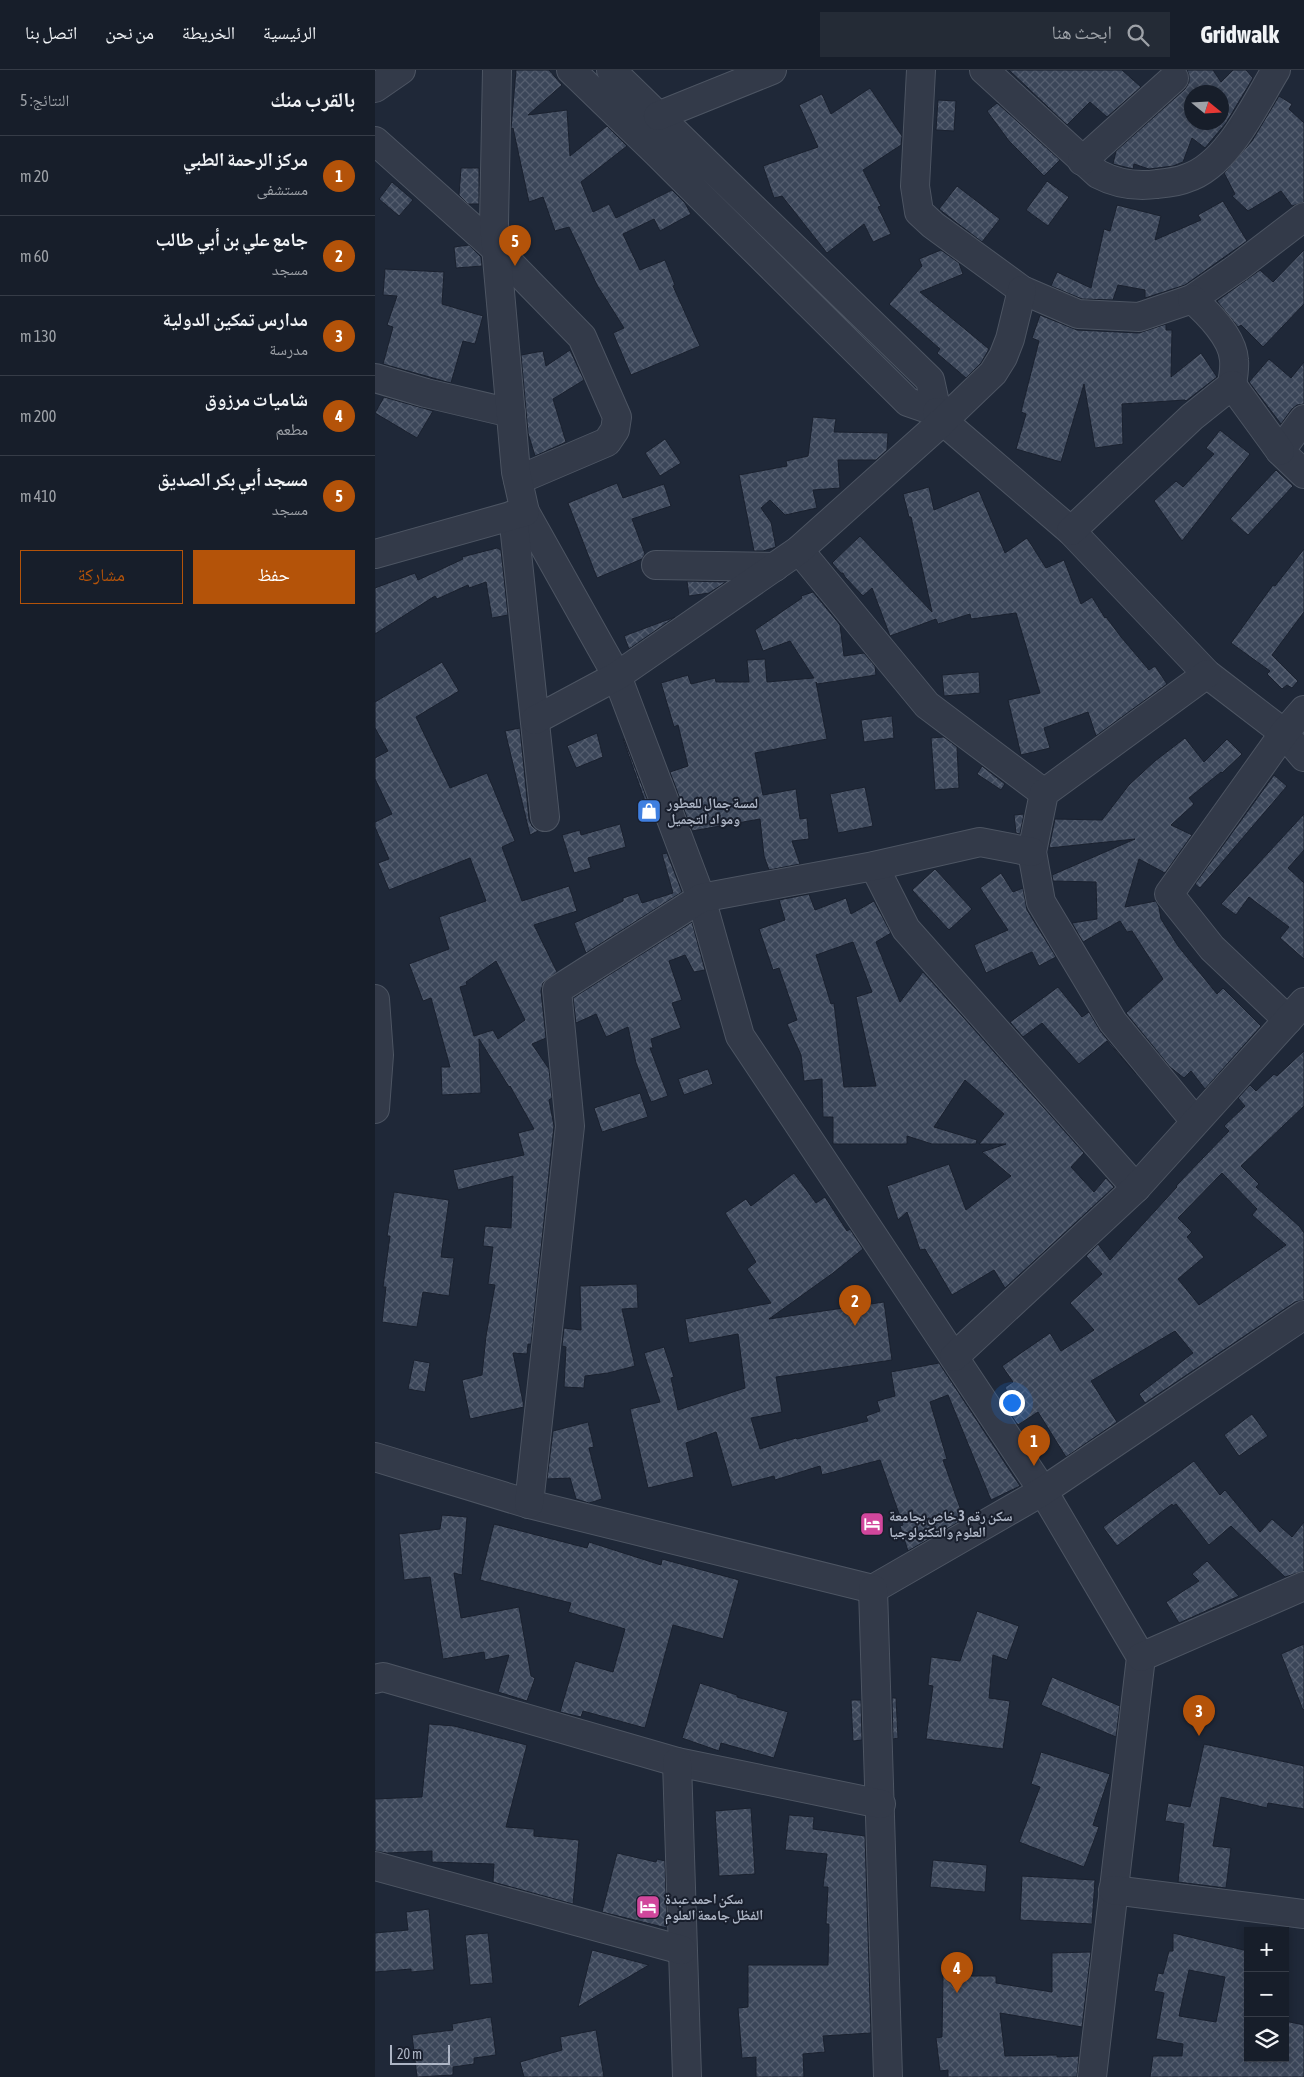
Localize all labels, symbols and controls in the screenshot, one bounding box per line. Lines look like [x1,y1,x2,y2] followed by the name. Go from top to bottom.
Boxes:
[820,12,1170,57] search box
[1052,21,1112,43] text: ابحث هنا
[1124,21,1152,49] icon: search
[1200,21,1279,48] text: Gridwalk
[25,22,77,43] text: اتصل بنا
[105,22,154,43] text: من نحن
[182,22,235,43] text: الخريطة
[263,22,316,43] text: الرئيسية
[1184,85,1229,130] north arrow
[270,87,355,111] text: بالقرب منك
[20,91,69,109] text: النتائج: 5
[183,148,308,170] text: مركز الرحمة الطبي
[20,167,49,185] text: 20 m
[335,167,343,185] text: 1
[257,180,308,198] text: مستشفى
[499,225,531,266] pin: 5
[156,228,308,250] text: جامع علي بن أبي طالب
[20,247,49,265] text: 60 m
[335,247,343,265] text: 2
[272,260,308,278] text: مسجد
[162,308,308,330] text: مدارس تمكين الدولية
[20,327,56,345] text: 130 m
[335,327,343,345] text: 3
[269,340,308,358] text: مدرسة
[205,388,308,410] text: شاميات مرزوق
[20,407,56,425] text: 200 m
[335,407,343,425] text: 4
[276,420,308,438] text: مطعم
[158,468,308,490] text: مسجد أبي بكر الصديق
[20,487,56,505] text: 410 m
[335,487,343,505] text: 5
[272,500,308,518] text: مسجد
[20,550,183,604] button: مشاركة
[193,550,355,604] button: حفظ
[666,795,758,828] place label: لمسة جمال للعطور ومواد التجميل
[636,798,662,824] shop icon: لمسة جمال للعطور ومواد التجميل
[839,1285,871,1326] pin: 2
[999,1390,1025,1416] your location
[1018,1425,1050,1466] pin: 1
[889,1508,1013,1542] place label: سكن رقم 3 خاص بجامعة العلوم والتكنولوجيا
[859,1511,885,1537] hotel icon: سكن رقم 3 خاص بجامعة العلوم والتكنولوجيا
[1183,1695,1215,1736] pin: 3
[665,1891,763,1925] place label: سكن احمد عبدة الفظل جامعة العلوم
[635,1894,661,1920] hotel icon: سكن احمد عبدة الفظل جامعة العلوم
[1244,1927,1289,2062] map controls
[1244,1927,1289,1972] button: +
[941,1952,973,1993] pin: 4
[1244,1972,1289,2017] button: −
[1244,2017,1289,2062] button: layers
[390,2042,450,2065] scale bar
[397,2046,422,2062] text: 20 m

